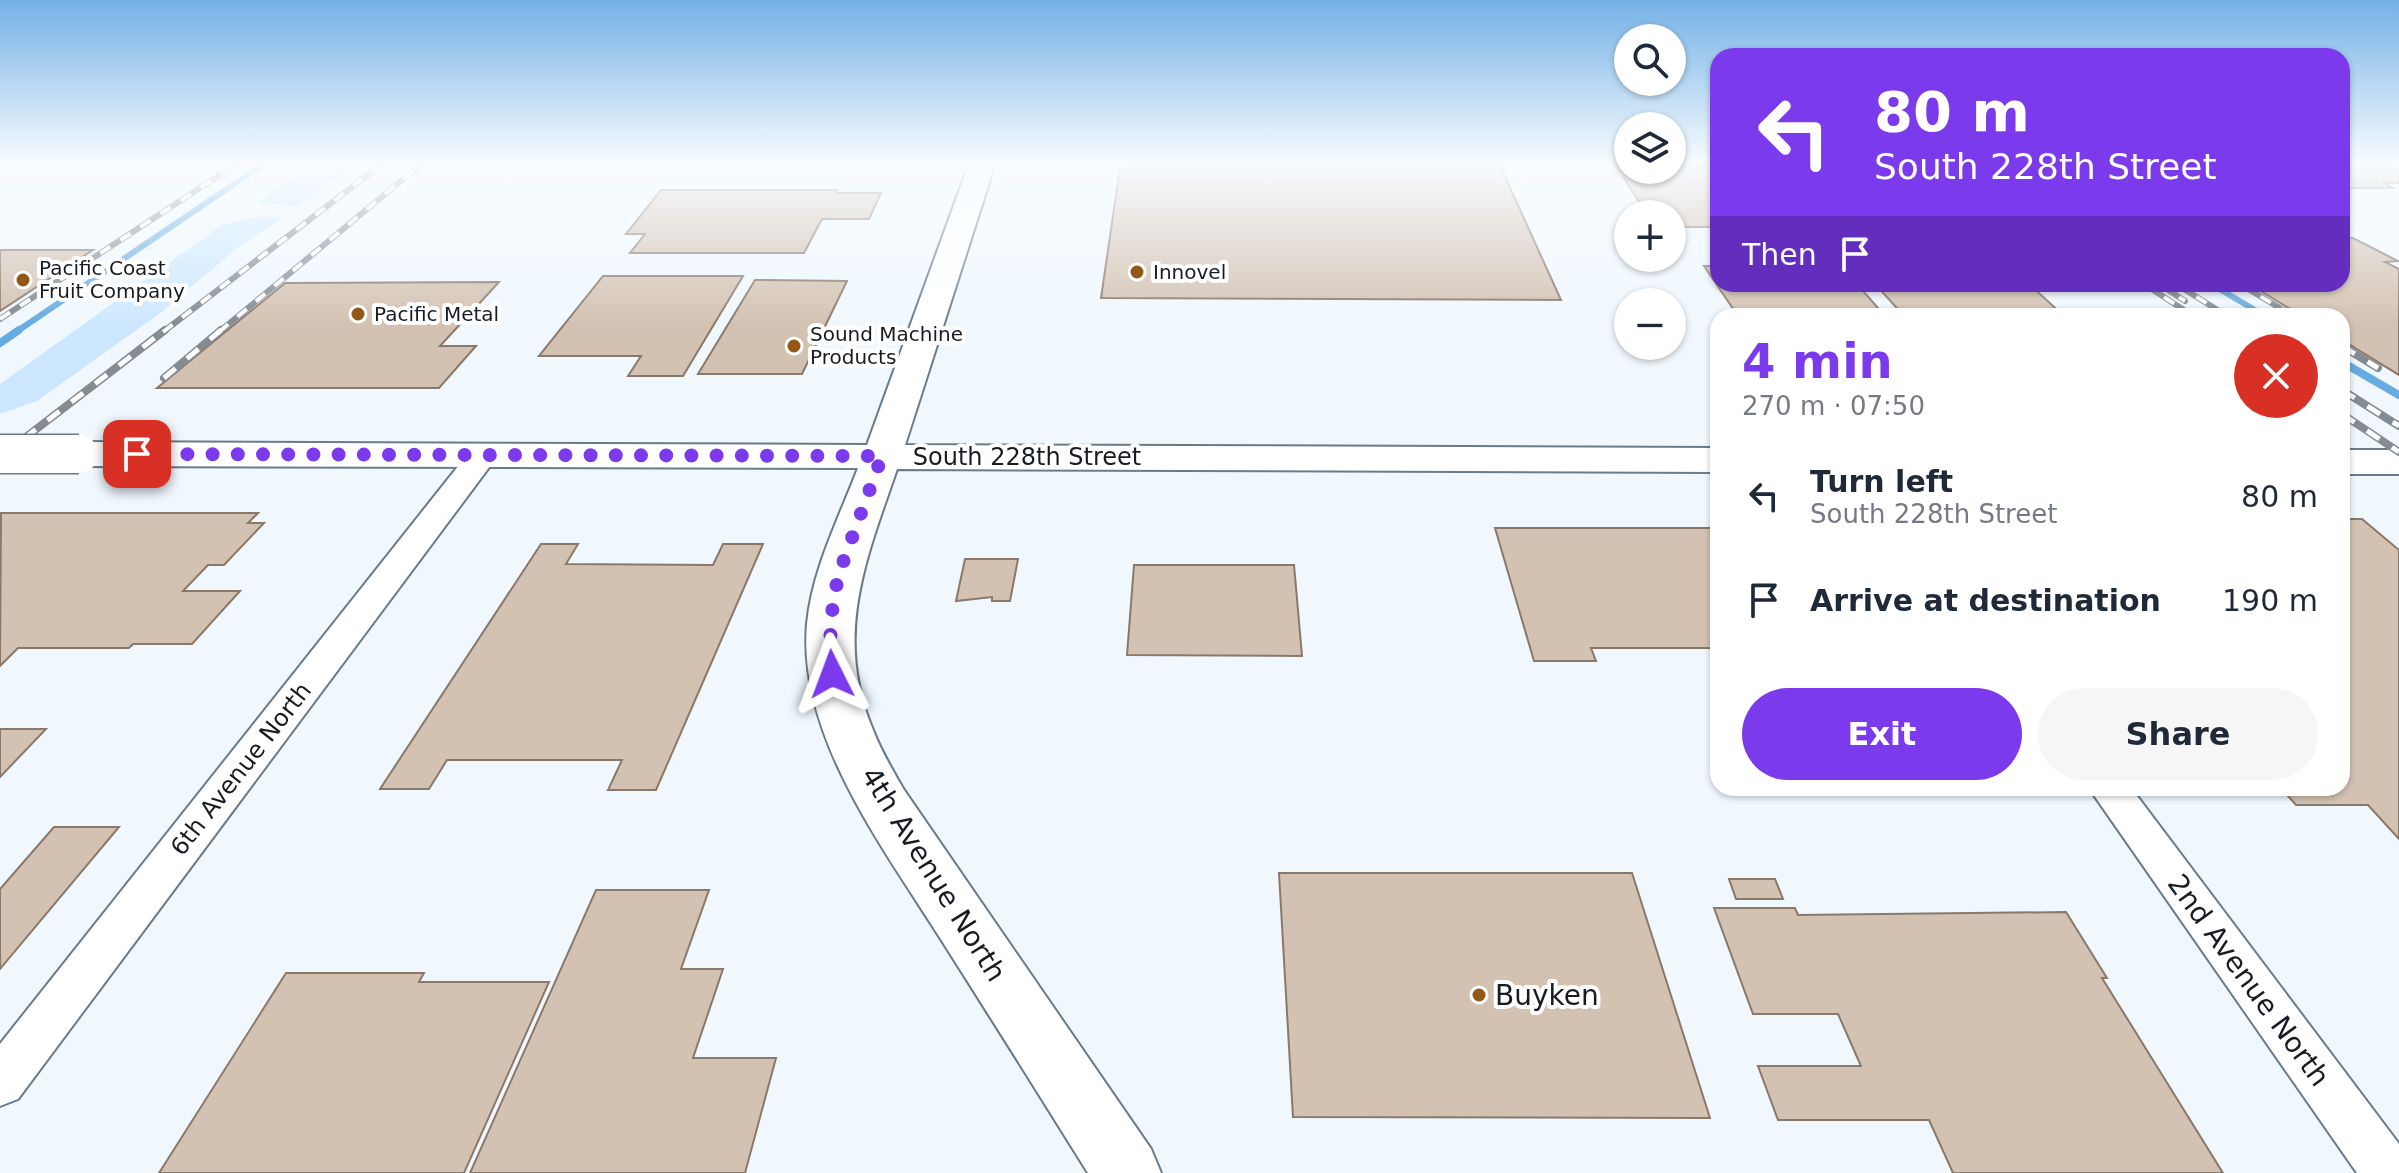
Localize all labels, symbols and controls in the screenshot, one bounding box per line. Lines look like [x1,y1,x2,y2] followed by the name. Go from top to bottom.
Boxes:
[1614,24,1686,360] map controls
[1614,24,1686,96] button: search
[1874,79,2030,144] text: 80 m
[1742,80,1846,184] icon: left
[1614,112,1686,184] button: layers
[1874,146,2217,187] text: South 228th Street
[1614,200,1686,272] button: +
[1833,232,1877,276] icon: arrive
[1742,237,1817,272] text: Then
[39,256,185,303] place label: Pacific Coast Fruit Company
[1153,260,1226,284] place label: Innovel
[1128,263,1146,281] marker: Innovel
[14,271,32,289] marker: Pacific Coast Fruit Company
[1614,288,1686,360] button: −
[374,302,499,326] place label: Pacific Metal
[349,305,367,323] marker: Pacific Metal
[810,322,963,369] place label: Sound Machine Products
[1742,333,1893,389] text: 4 min
[2234,334,2318,418] button: close
[785,337,803,355] marker: Sound Machine Products
[1742,391,1925,421] text: 270 m · 07:50
[103,420,171,488] pin
[115,432,159,476] icon: arrive
[913,443,1141,471] street label: South 228th Street
[1810,464,1953,499] text: Turn left
[1742,474,1786,518] icon: left
[2241,479,2318,514] text: 80 m
[1810,499,2057,529] text: South 228th Street
[1742,578,1786,622] icon: arrive
[1810,583,2161,618] text: Arrive at destination
[2222,583,2318,618] text: 190 m
[790,632,874,716] position arrow
[165,677,317,861] street label: 6th Avenue North
[1742,688,2022,780] button: Exit
[2038,688,2318,780] button: Share
[854,761,1013,988] street label: 4th Avenue North
[2161,868,2336,1093] street label: 2nd Avenue North
[1495,979,1599,1012] place label: Buyken
[1470,986,1488,1004] marker: Buyken

